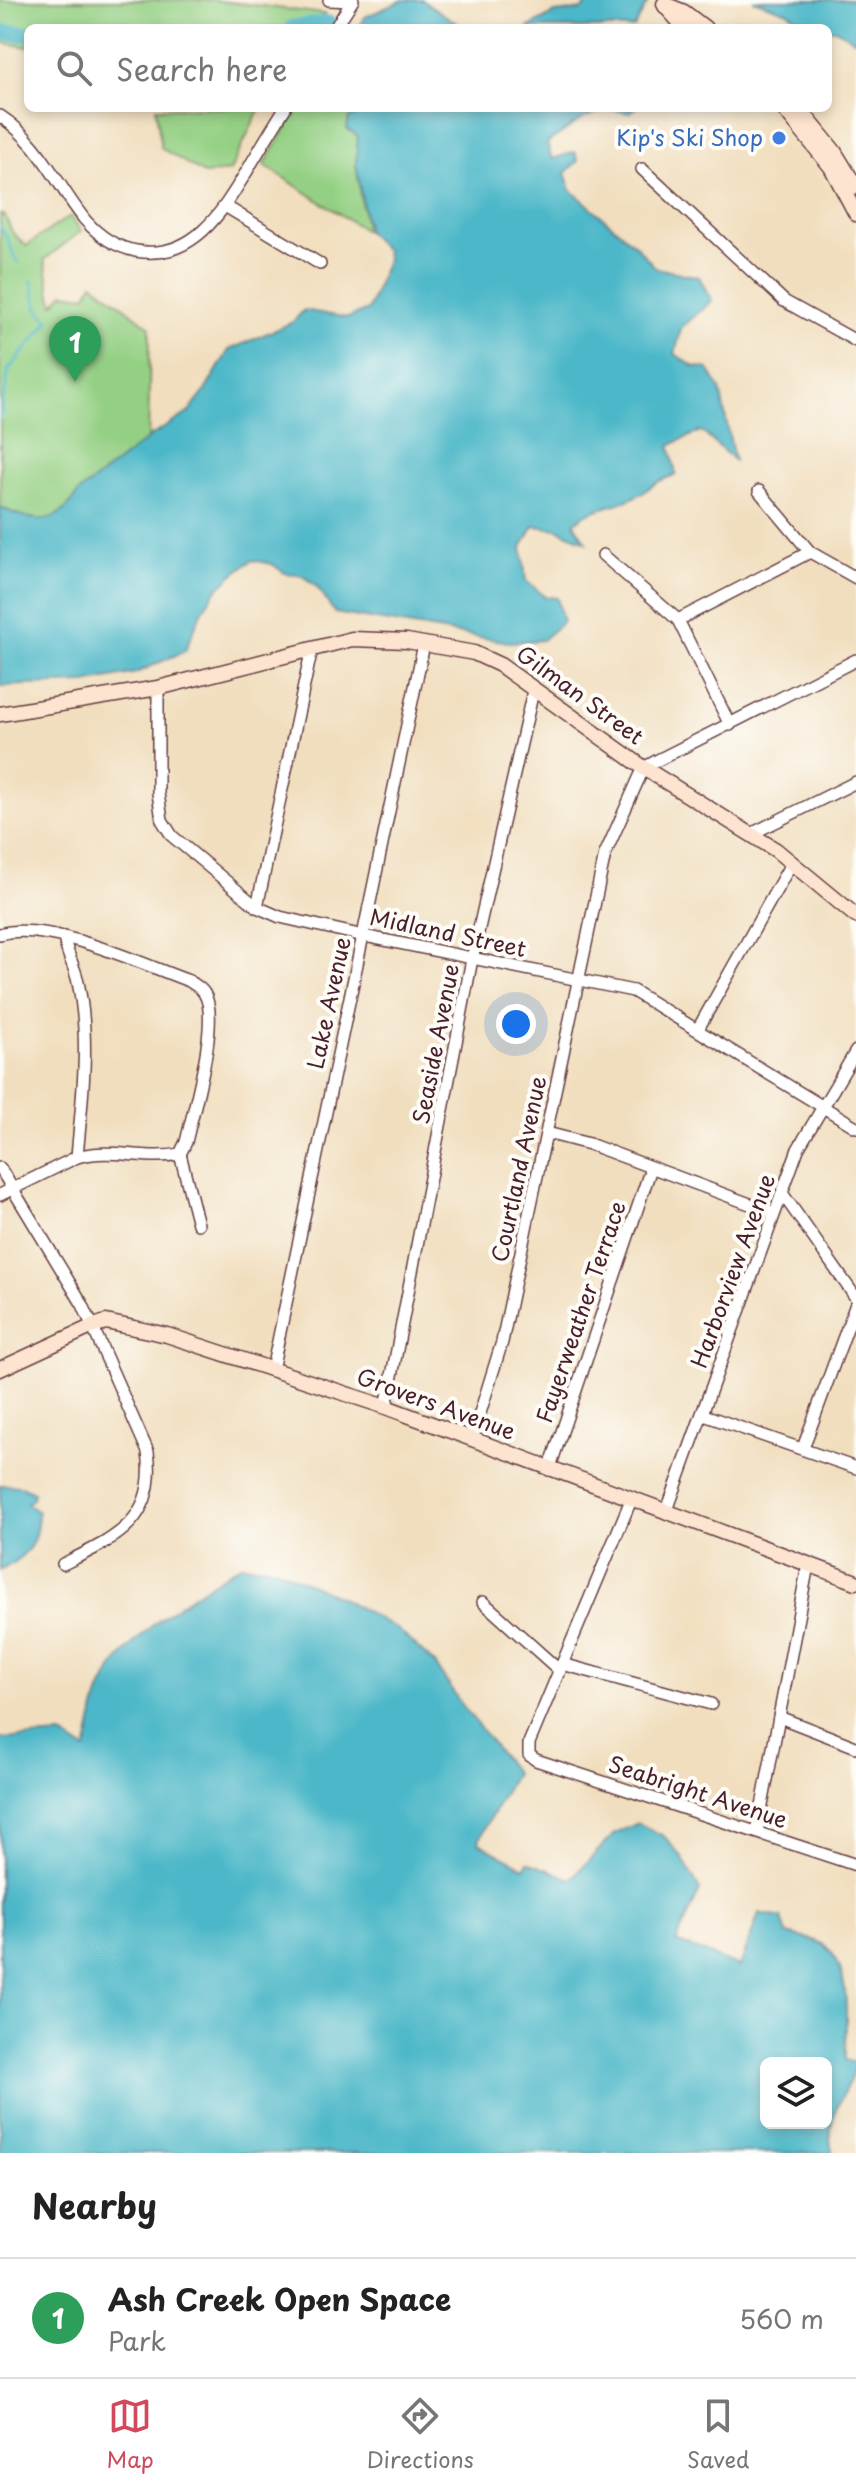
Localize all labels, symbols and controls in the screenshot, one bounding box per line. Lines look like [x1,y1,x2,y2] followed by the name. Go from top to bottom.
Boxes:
[24,24,832,112] search box
[52,46,96,90] icon: search
[116,46,288,91] text: Search here
[616,120,763,153] place label: Kip's Ski Shop
[770,129,788,147] marker: Kip's Ski Shop
[49,316,101,382] pin: 1
[510,636,651,751] street label: Gilman Street
[367,899,530,964] street label: Midland Street
[297,934,358,1072] street label: Lake Avenue
[403,961,466,1126] street label: Seaside Avenue
[496,1004,536,1044] your location
[482,1073,553,1265] street label: Courtland Avenue
[681,1169,782,1372] street label: Harborview Avenue
[526,1196,633,1427] street label: Fayerweather Terrace
[353,1359,520,1447] street label: Grovers Avenue
[605,1746,792,1835] street label: Seabright Avenue
[760,2057,832,2129] map controls
[760,2057,832,2129] button: layers
[32,2179,157,2231] text: Nearby
[108,2276,451,2321] text: Ash Creek Open Space
[52,2299,64,2338] text: 1
[739,2299,824,2338] text: 560 m
[108,2321,166,2360] text: Park
[107,2394,154,2475] tab: Map
[367,2394,474,2475] tab: Directions
[687,2394,749,2475] tab: Saved

